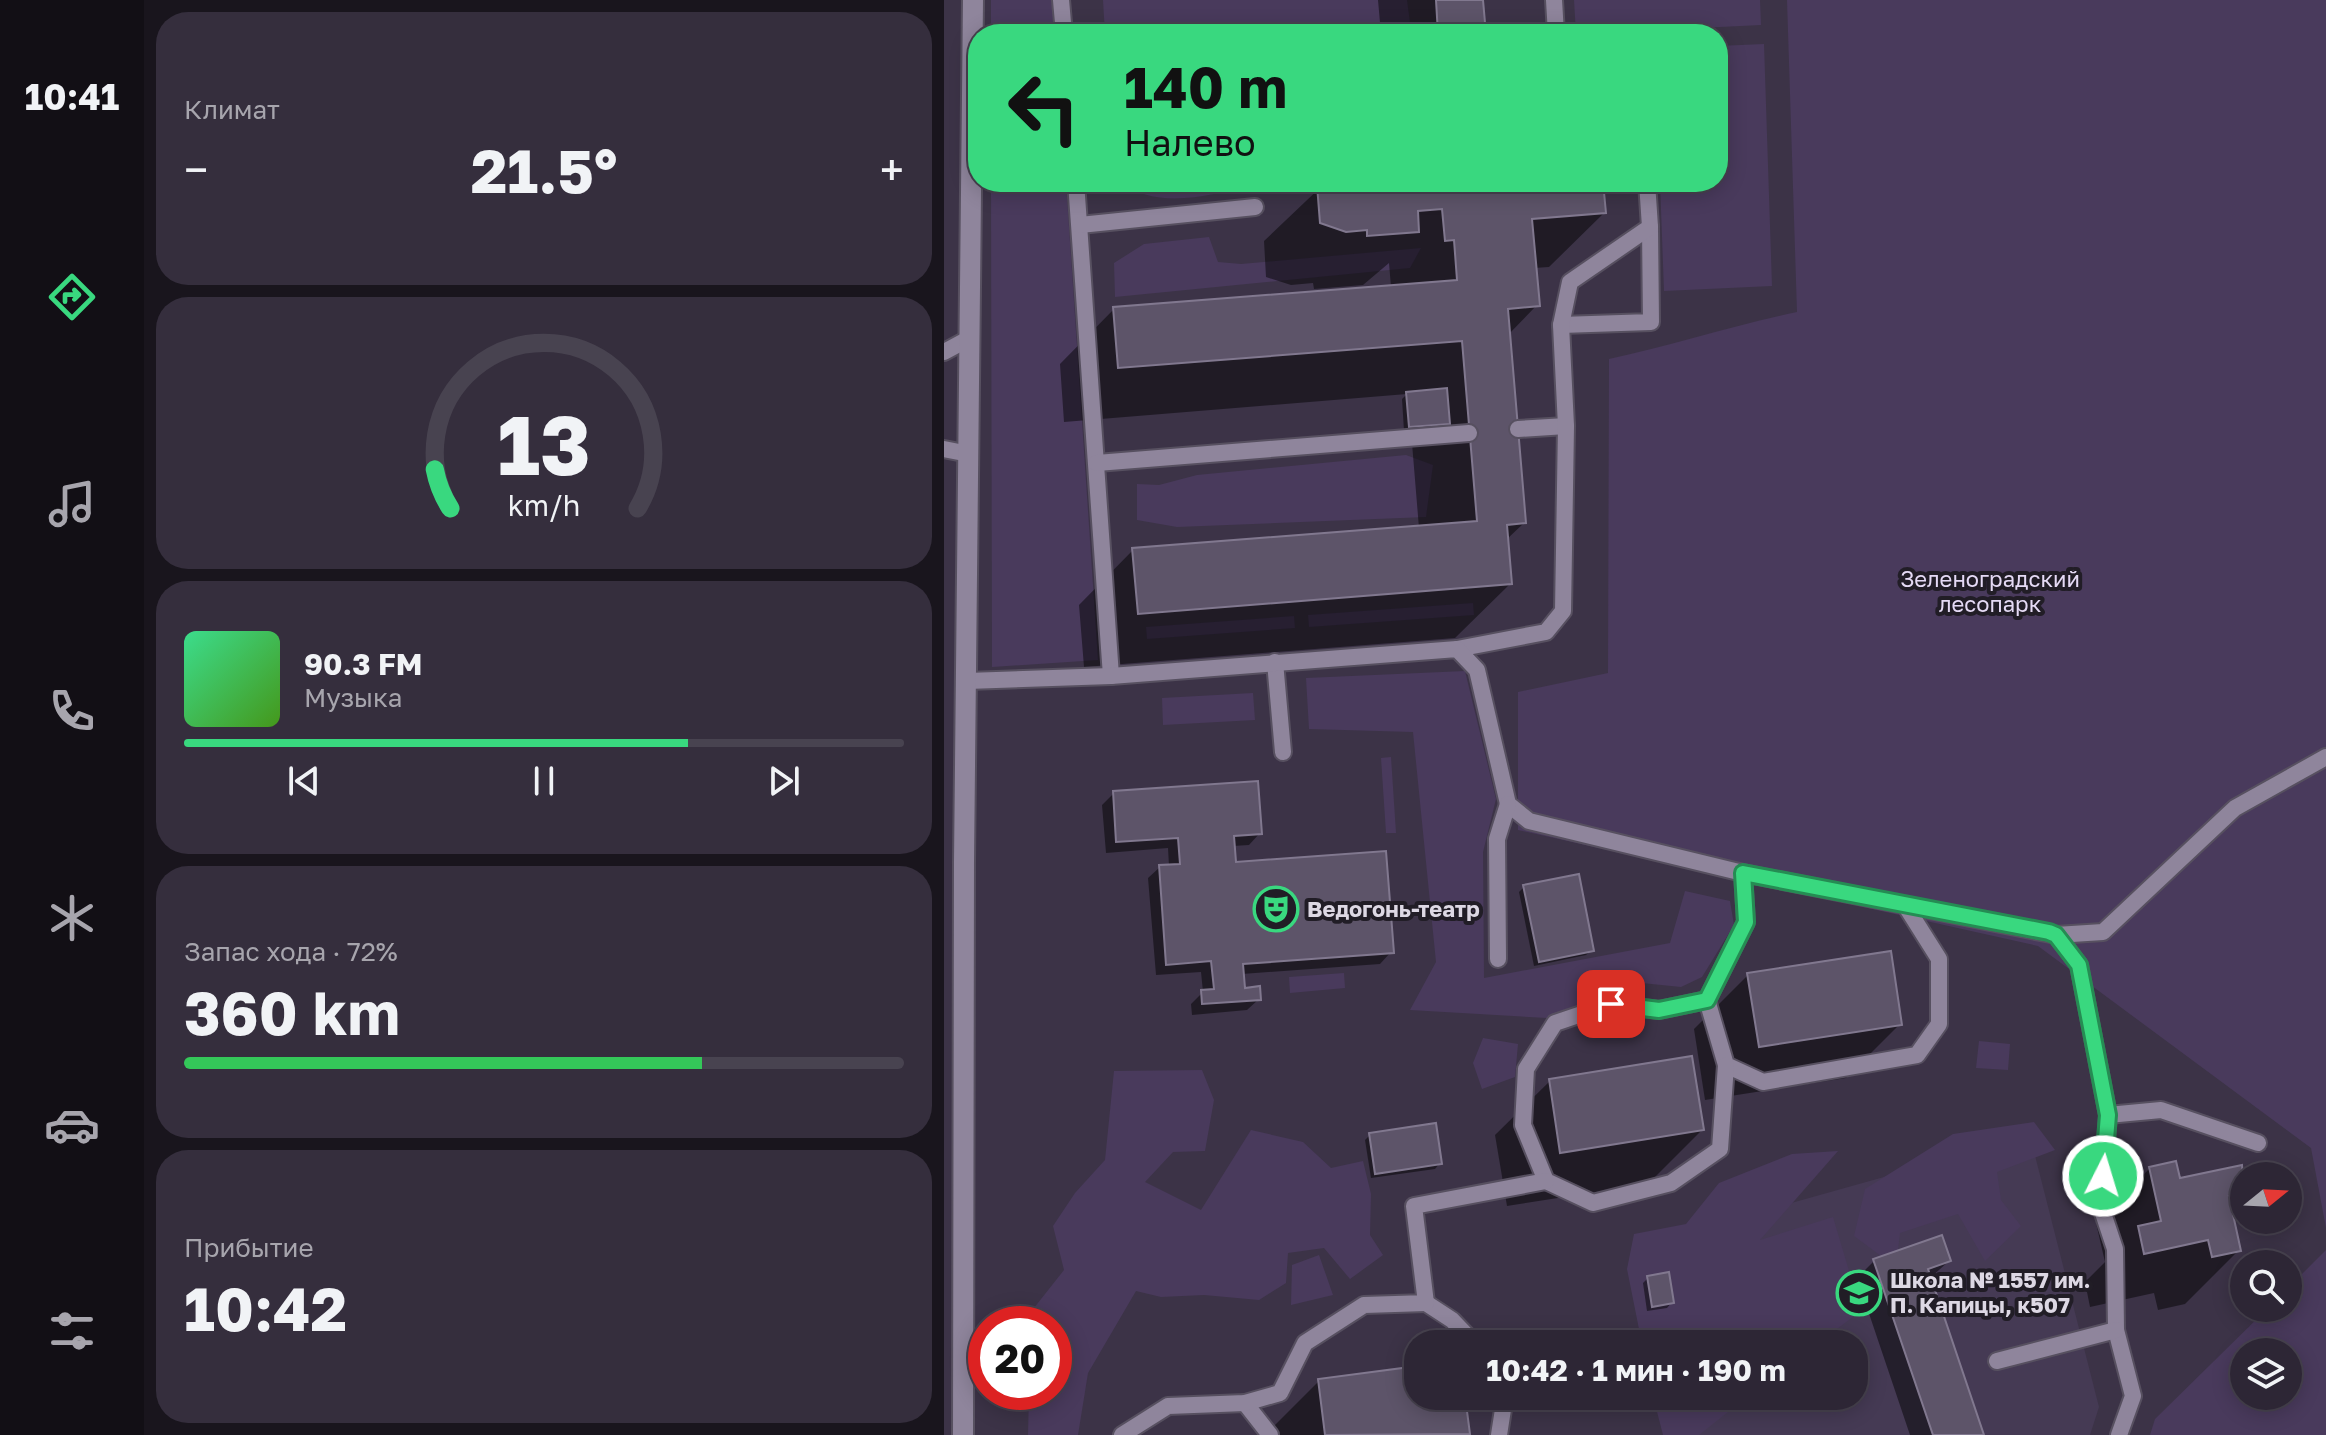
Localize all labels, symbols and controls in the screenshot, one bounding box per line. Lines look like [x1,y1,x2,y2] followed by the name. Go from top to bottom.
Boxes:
[1124,53,1287,120] text: 140 m
[992,56,1096,160] icon: left
[25,75,119,118] text: 10:41
[184,94,280,125] text: Климат
[1124,121,1256,164] text: Налево
[471,134,617,206] text: 21.5°
[184,143,208,196] text: −
[880,143,904,196] text: +
[44,269,100,325] icon: directions
[497,392,591,492] text: 13
[44,476,100,532] icon: music
[508,488,580,522] text: km/h
[1900,565,2080,617] park label: Зеленоградский лесопарк
[304,646,423,682] text: 90.3 FM
[304,682,402,713] text: Музыка
[44,683,100,739] icon: phone
[282,759,326,803] icon: previous
[522,759,566,803] icon: pause
[762,759,806,803] icon: next
[1252,885,1300,933] theatre icon: Ведогонь-театр
[44,890,100,946] icon: climate
[1307,895,1480,922] place label: Ведогонь-театр
[184,936,398,967] text: Запас хода · 72%
[1577,970,1645,1038] pin
[184,976,400,1048] text: 360 km
[1589,982,1633,1026] icon: arrive
[44,1097,100,1153] icon: car
[2061,1134,2145,1218] position arrow
[2230,1162,2302,1234] north arrow
[2230,1162,2302,1410] map controls
[184,1232,313,1263] text: Прибытие
[2230,1250,2302,1322] button: search
[1890,1266,2091,1318] place label: Школа № 1557 им. П. Капицы, к507
[1835,1269,1883,1317] school or university icon: Школа № 1557 им. П. Капицы, к507
[184,1272,347,1344] text: 10:42
[44,1303,100,1359] icon: filters
[968,1306,1072,1410] speed limit sign: 20
[2230,1338,2302,1410] button: layers
[1486,1352,1786,1388] text: 10:42 · 1 мин · 190 m

